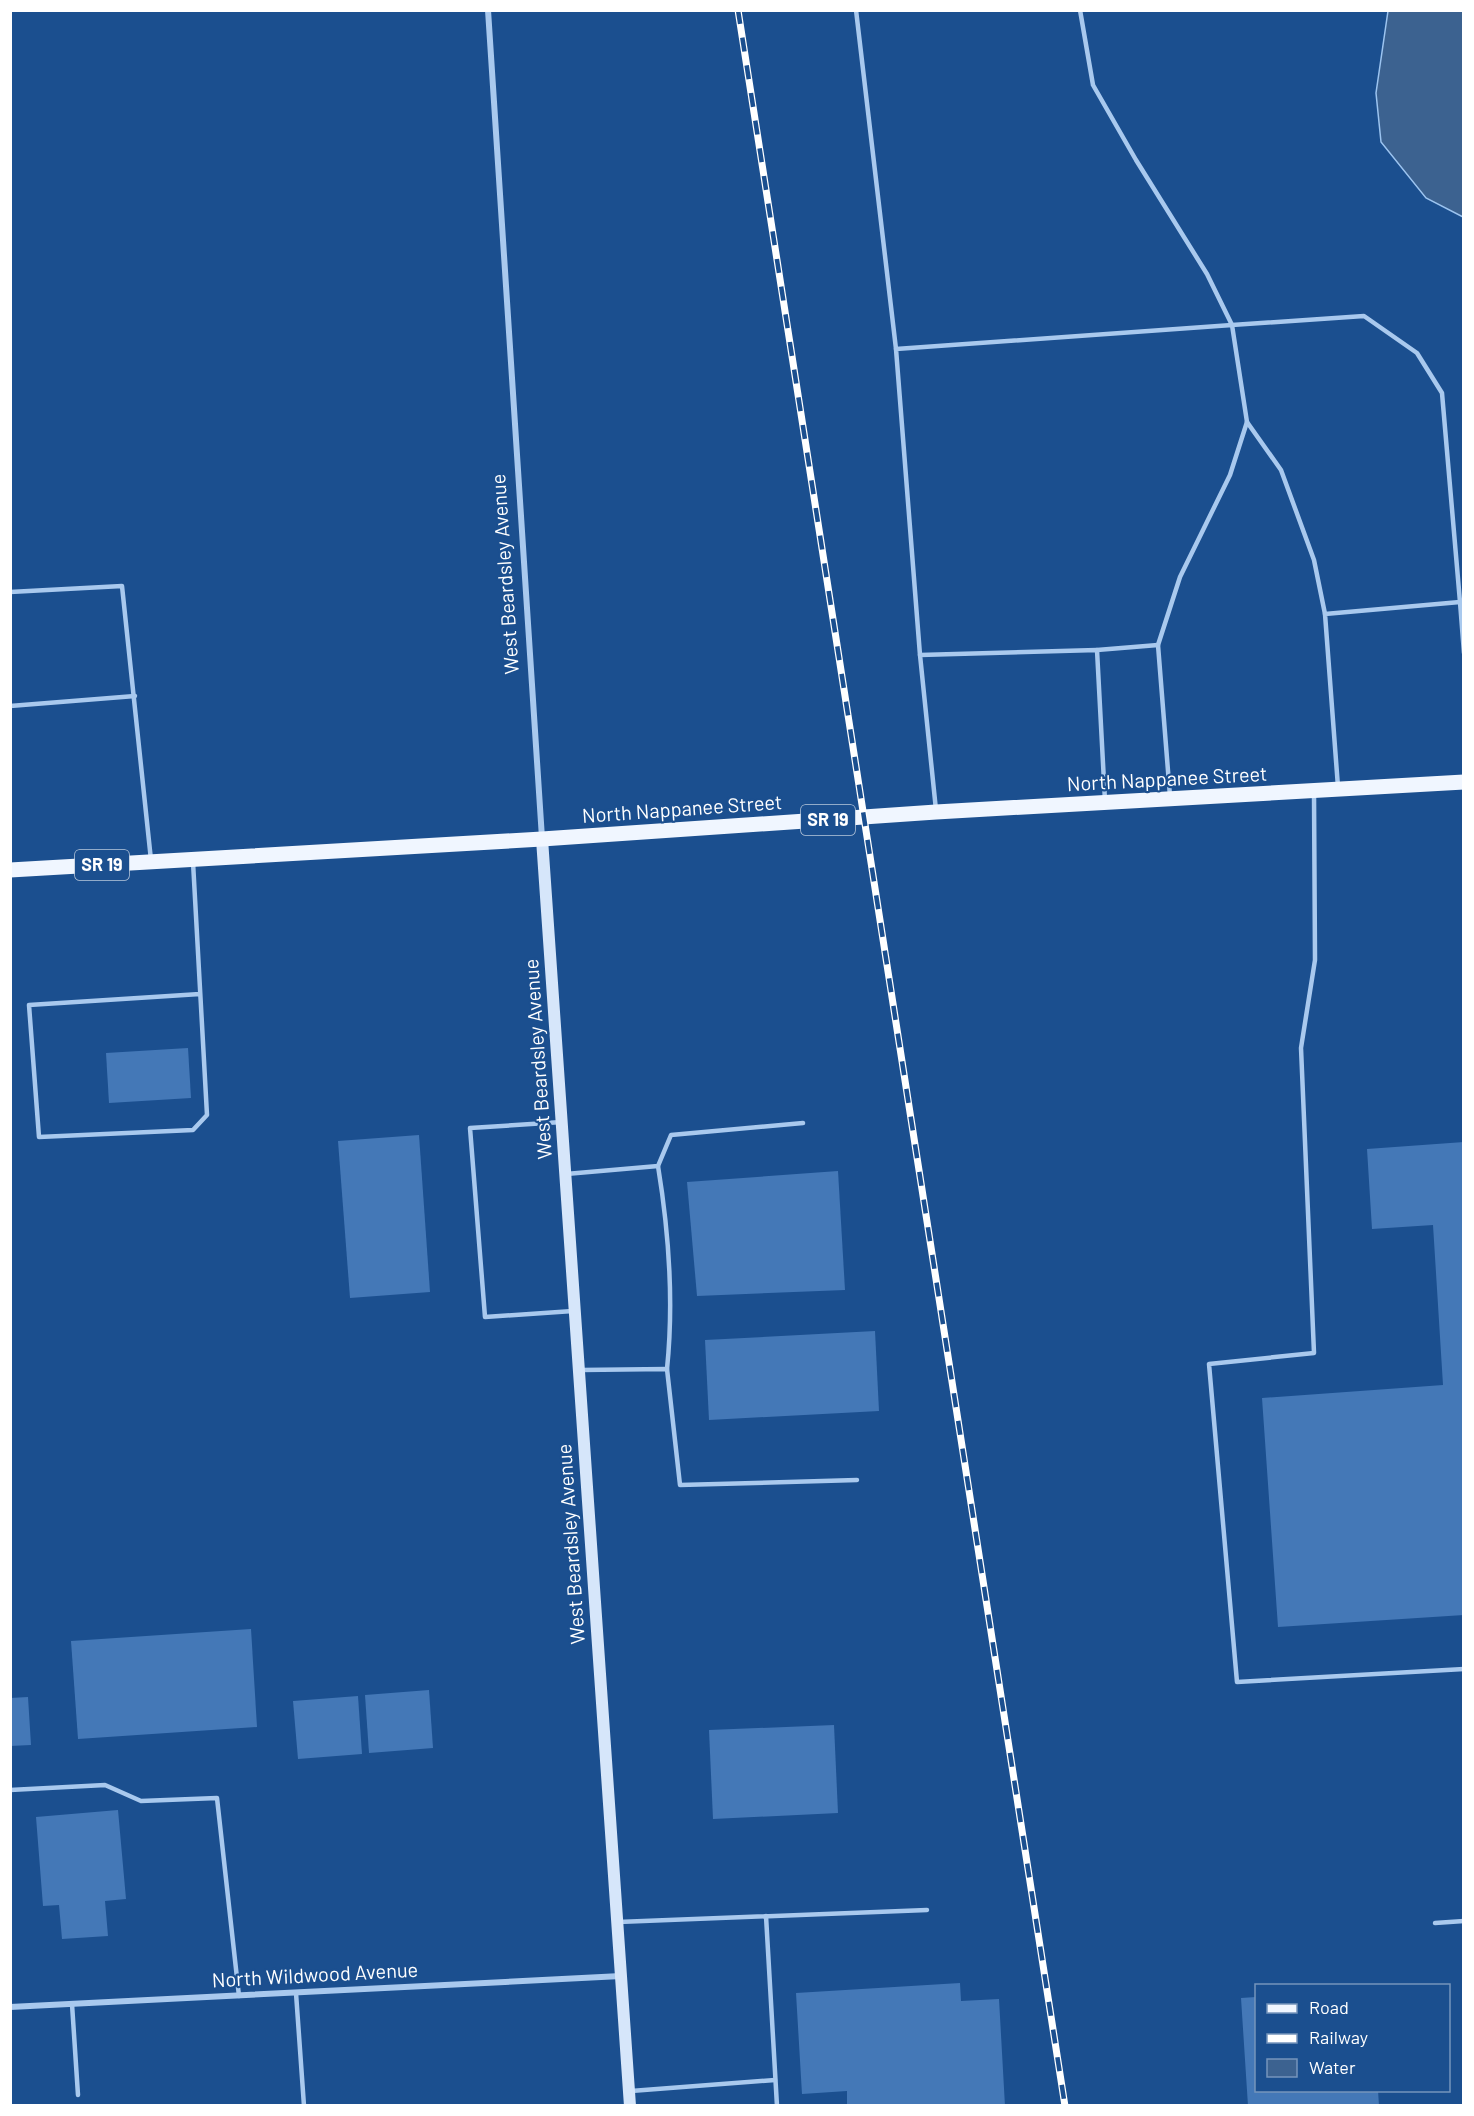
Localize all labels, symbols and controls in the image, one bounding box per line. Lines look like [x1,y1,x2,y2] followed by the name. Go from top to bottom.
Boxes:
[485,473,523,675] street label: West Beardsley Avenue
[1066,761,1268,795] street label: North Nappanee Street
[581,789,783,827] street label: North Nappanee Street
[801,805,855,835] road number: SR 19
[75,850,129,880] road number: SR 19
[518,958,556,1160] street label: West Beardsley Avenue
[551,1443,589,1645] street label: West Beardsley Avenue
[211,1957,419,1991] street label: North Wildwood Avenue
[1255,1984,1450,2092] legend
[1309,1996,1349,2018] text: Road
[1309,2026,1368,2048] text: Railway
[1309,2056,1356,2078] text: Water

